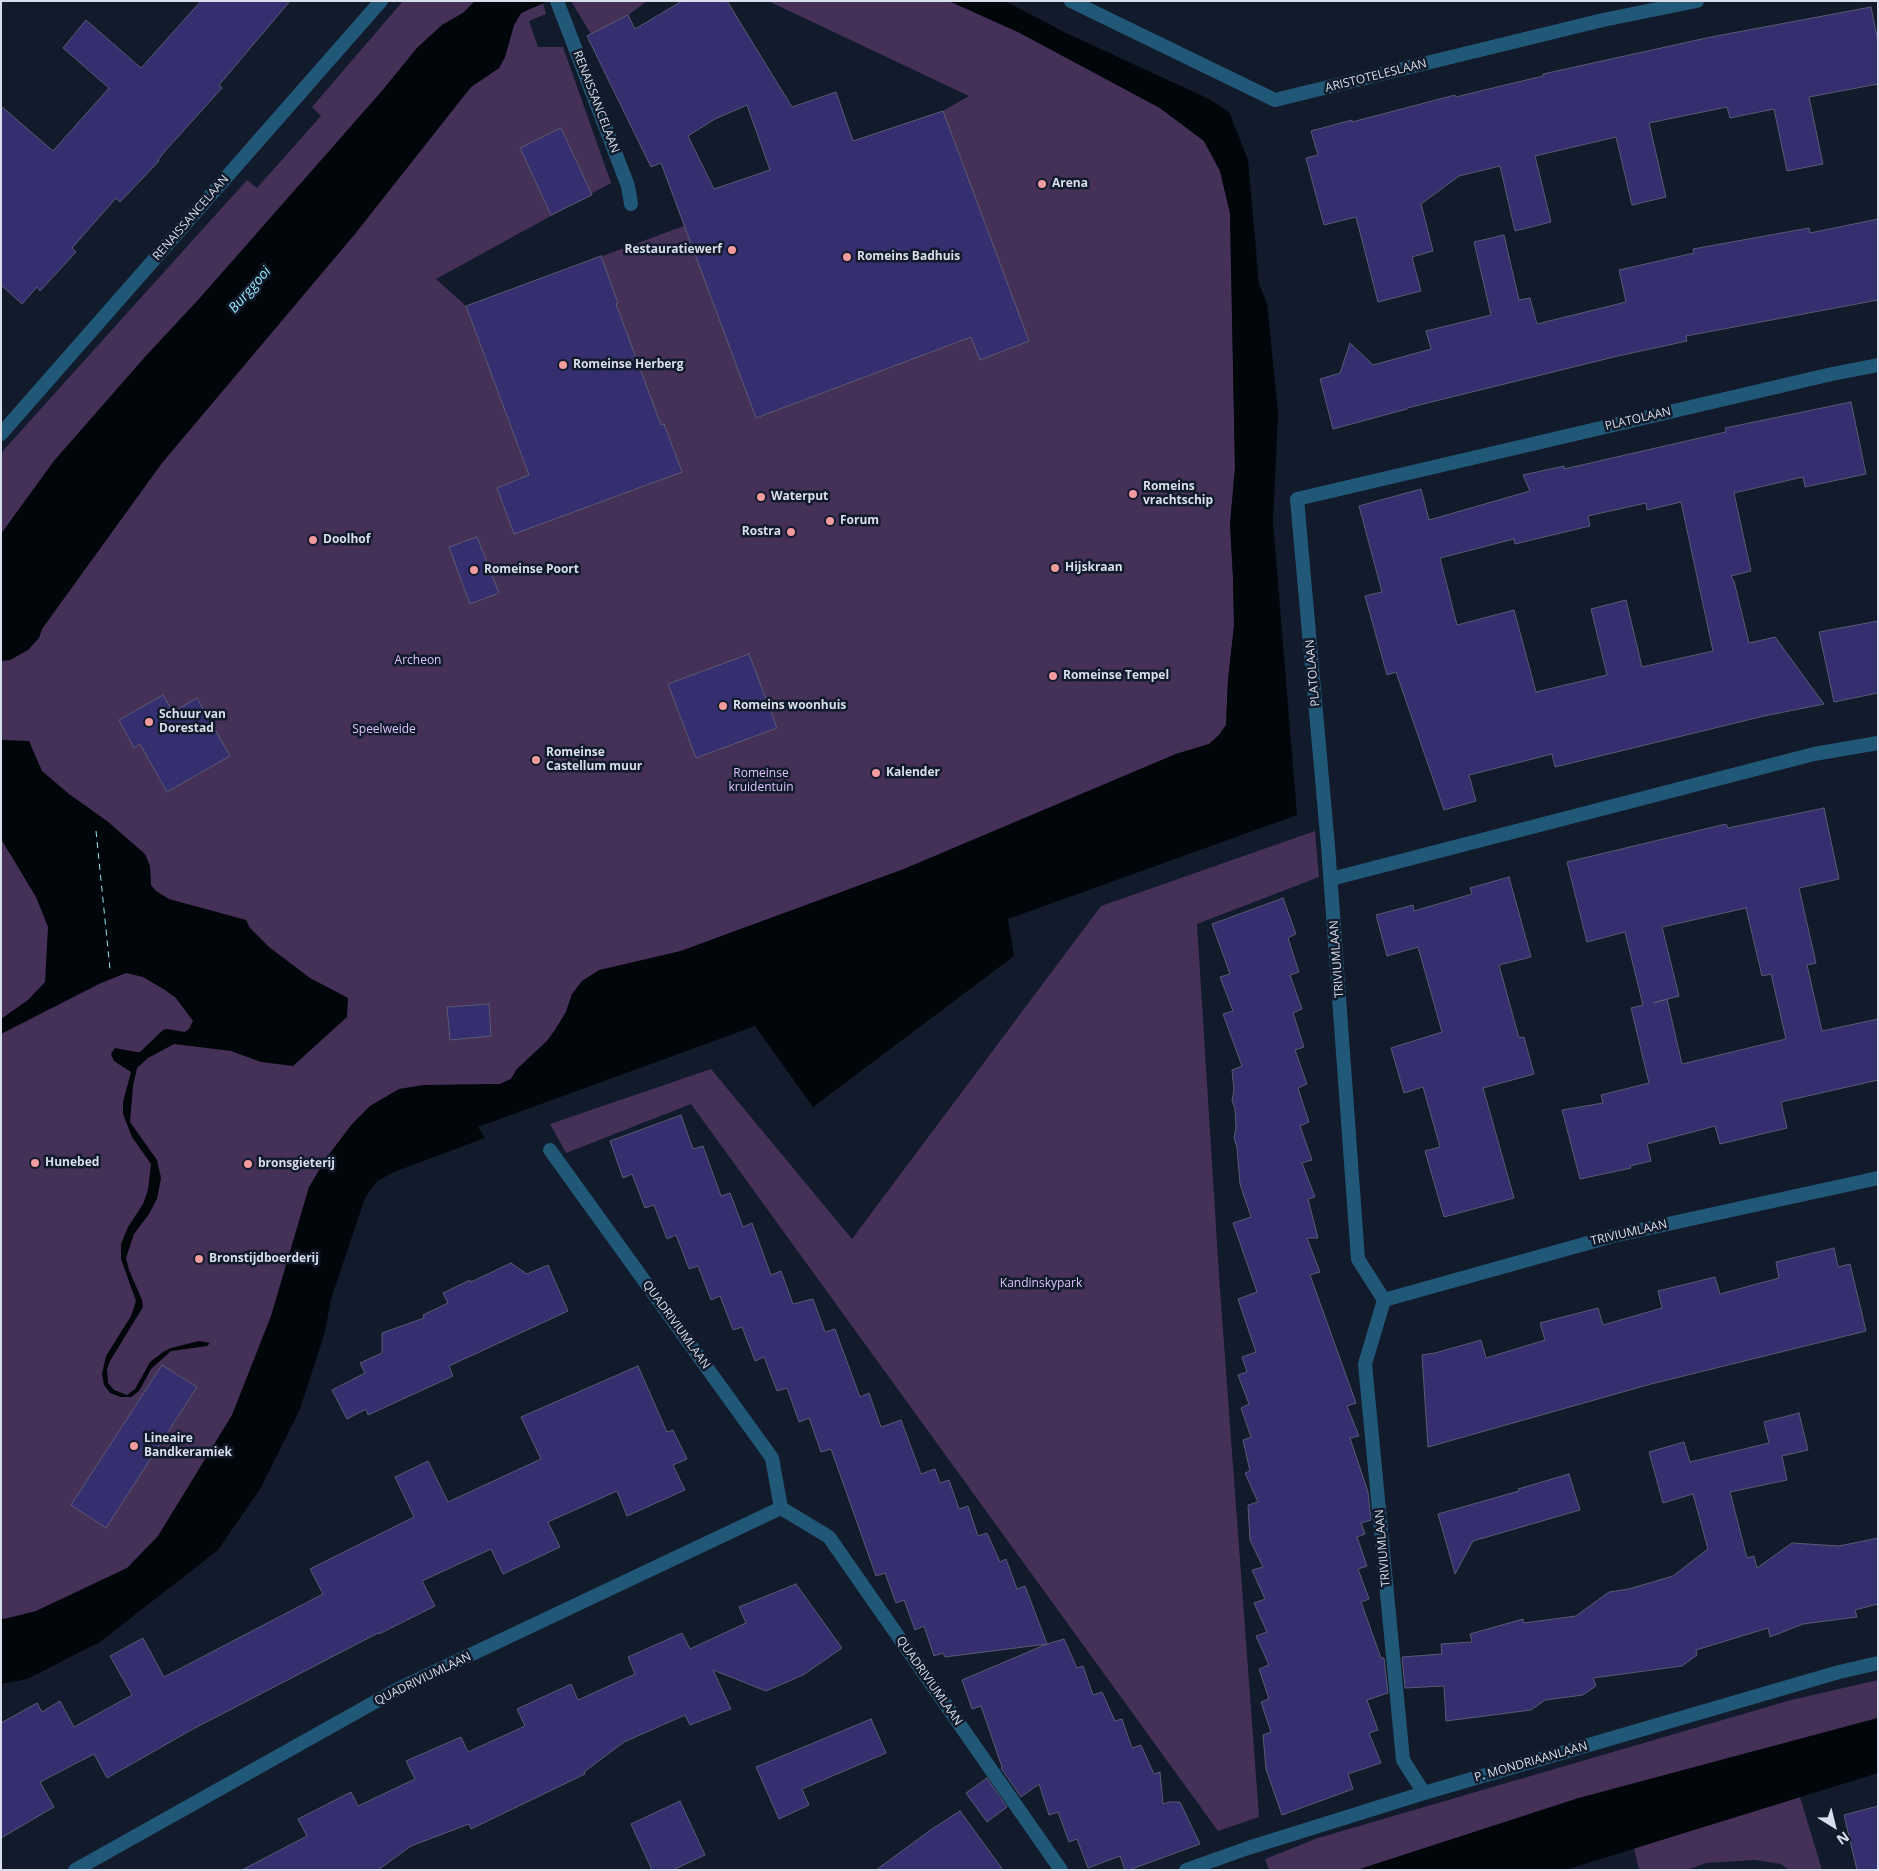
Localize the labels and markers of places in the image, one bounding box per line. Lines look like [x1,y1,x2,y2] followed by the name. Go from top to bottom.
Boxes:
[1052,177,1088,191] place label: Arena
[1036,178,1048,190] marker: Arena
[625,243,722,257] place label: Restauratiewerf
[726,244,738,256] marker: Restauratiewerf
[857,250,960,264] place label: Romeins Badhuis
[841,251,853,263] marker: Romeins Badhuis
[573,358,684,372] place label: Romeinse Herberg
[557,359,569,371] marker: Romeinse Herberg
[1143,480,1213,508] place label: Romeins vrachtschip
[1127,488,1139,500] marker: Romeins vrachtschip
[771,490,828,504] place label: Waterput
[755,491,767,503] marker: Waterput
[840,514,879,528] place label: Forum
[824,515,836,527] marker: Forum
[742,525,781,539] place label: Rostra
[785,526,797,538] marker: Rostra
[323,533,370,547] place label: Doolhof
[307,534,319,546] marker: Doolhof
[1065,561,1123,575] place label: Hijskraan
[1049,562,1061,574] marker: Hijskraan
[484,563,579,577] place label: Romeinse Poort
[468,564,480,576] marker: Romeinse Poort
[1063,669,1169,683] place label: Romeinse Tempel
[1047,670,1059,682] marker: Romeinse Tempel
[733,699,846,713] place label: Romeins woonhuis
[717,700,729,712] marker: Romeins woonhuis
[159,708,226,736] place label: Schuur van Dorestad
[143,716,155,728] marker: Schuur van Dorestad
[546,746,642,774] place label: Romeinse Castellum muur
[530,754,542,766] marker: Romeinse Castellum muur
[886,766,940,780] place label: Kalender
[870,767,882,779] marker: Kalender
[45,1156,99,1170] place label: Hunebed
[29,1157,41,1169] marker: Hunebed
[258,1157,335,1171] place label: bronsgieterij
[242,1158,254,1170] marker: bronsgieterij
[209,1252,319,1266] place label: Bronstijdboerderij
[193,1253,205,1265] marker: Bronstijdboerderij
[144,1432,232,1460] place label: Lineaire Bandkeramiek
[128,1440,140,1452] marker: Lineaire Bandkeramiek

